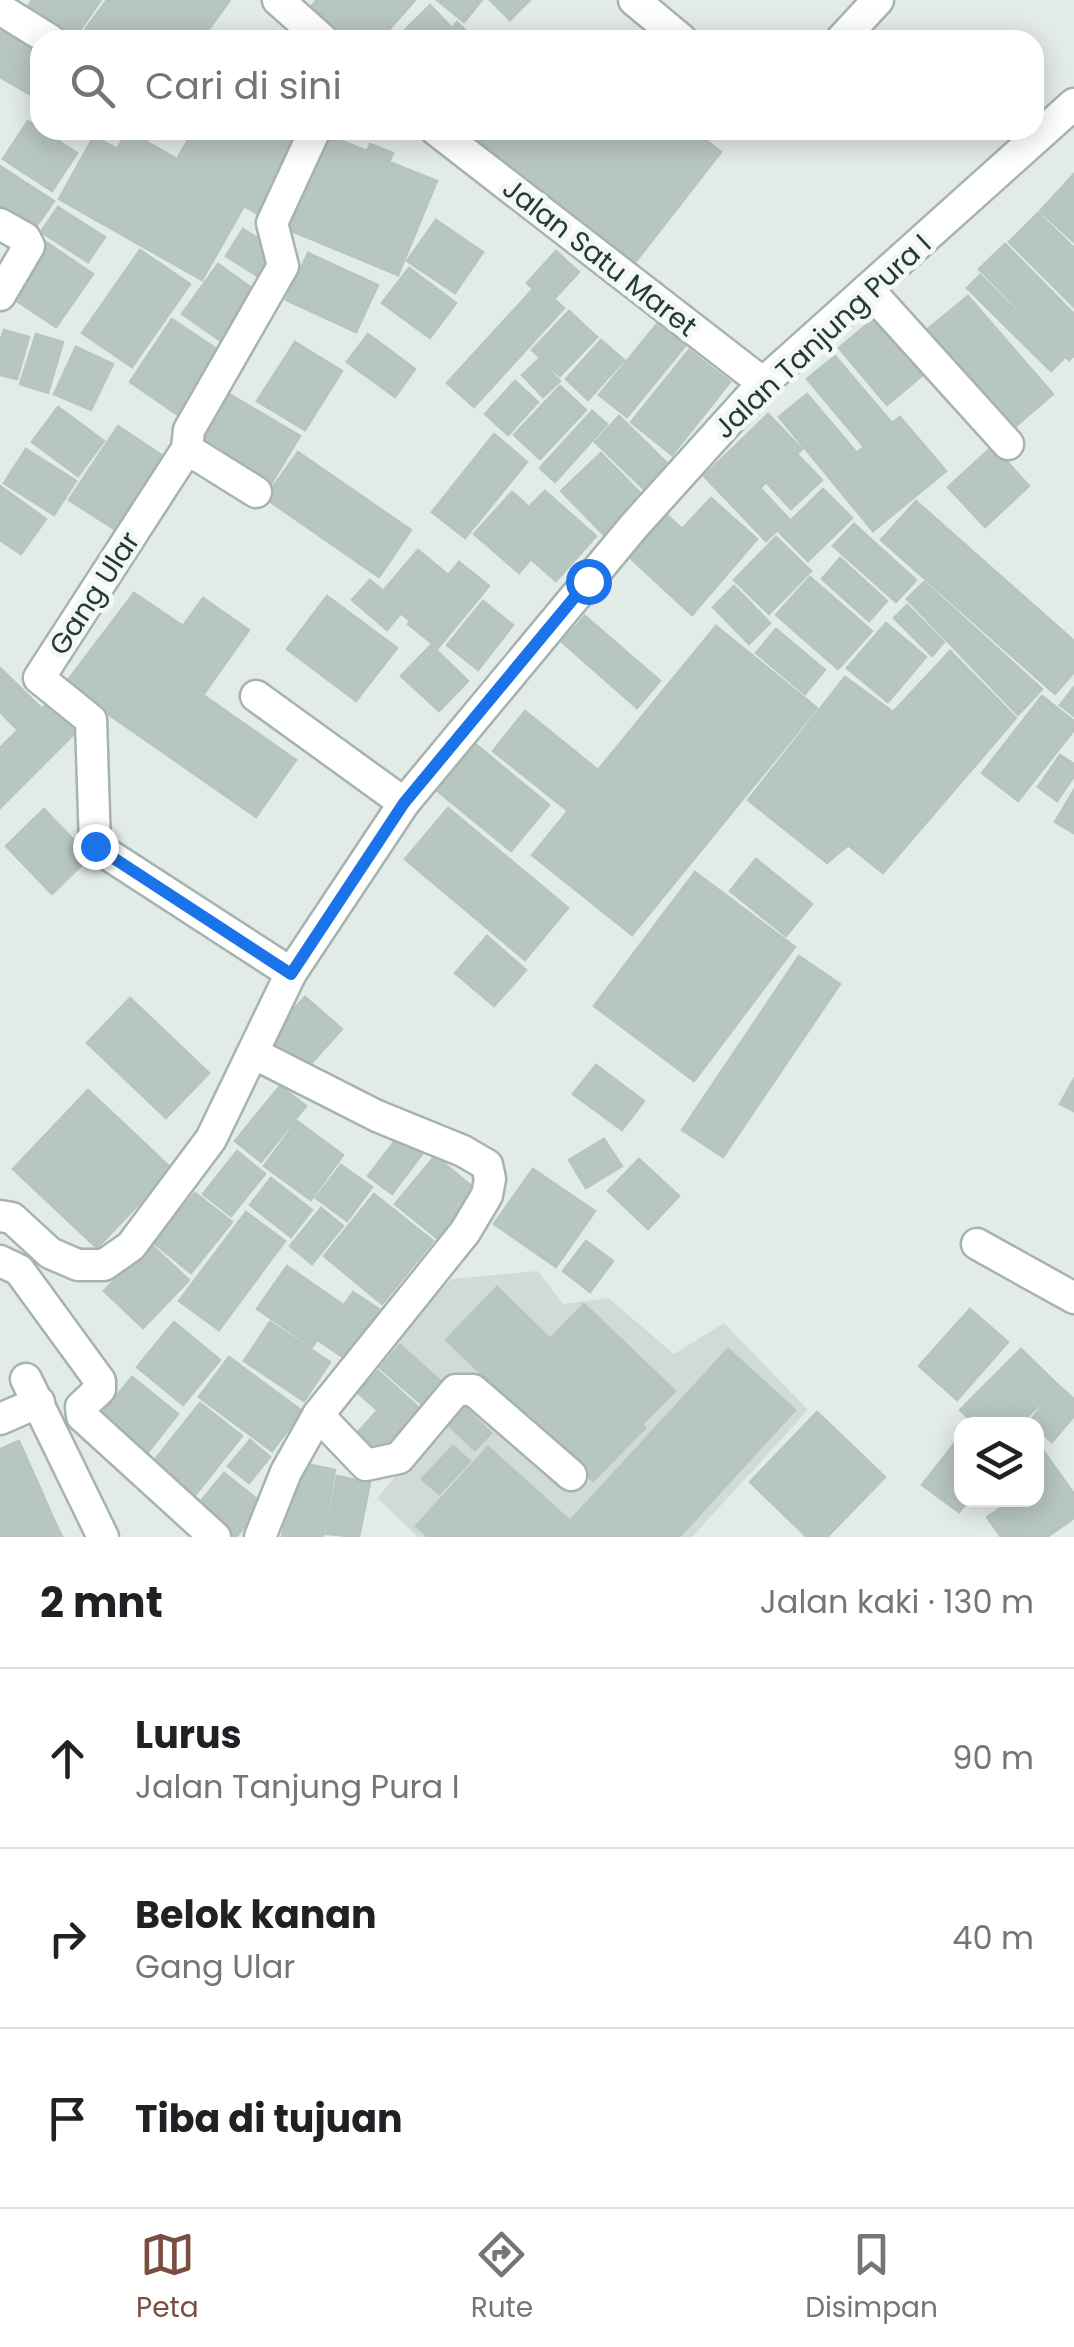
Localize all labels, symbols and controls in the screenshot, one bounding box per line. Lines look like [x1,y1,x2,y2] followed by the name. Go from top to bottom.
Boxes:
[30,30,1044,140] search box
[65,58,120,113] icon: search
[145,59,342,112] text: Cari di sini
[494,169,705,346] street label: Jalan Satu Maret
[705,225,940,447] street label: Jalan Tanjung Pura I
[40,524,149,663] street label: Gang Ular
[566,559,612,605] route start
[73,824,119,870] route end
[954,1417,1044,1507] map controls
[954,1417,1044,1507] button: layers
[40,1573,163,1632] text: 2 mnt
[760,1579,1034,1624] text: Jalan kaki · 130 m
[135,1708,242,1761] text: Lurus
[40,1731,95,1786] icon: ahead
[952,1735,1034,1780] text: 90 m
[135,1764,460,1809] text: Jalan Tanjung Pura I
[135,1888,377,1941] text: Belok kanan
[40,1911,95,1966] icon: right
[952,1915,1034,1960] text: 40 m
[135,1944,295,1989] text: Gang Ular
[40,2091,95,2146] icon: arrive
[135,2092,403,2145] text: Tiba di tujuan
[136,2227,199,2329] tab: Peta
[471,2227,533,2329] tab: Rute
[805,2227,938,2329] tab: Disimpan

